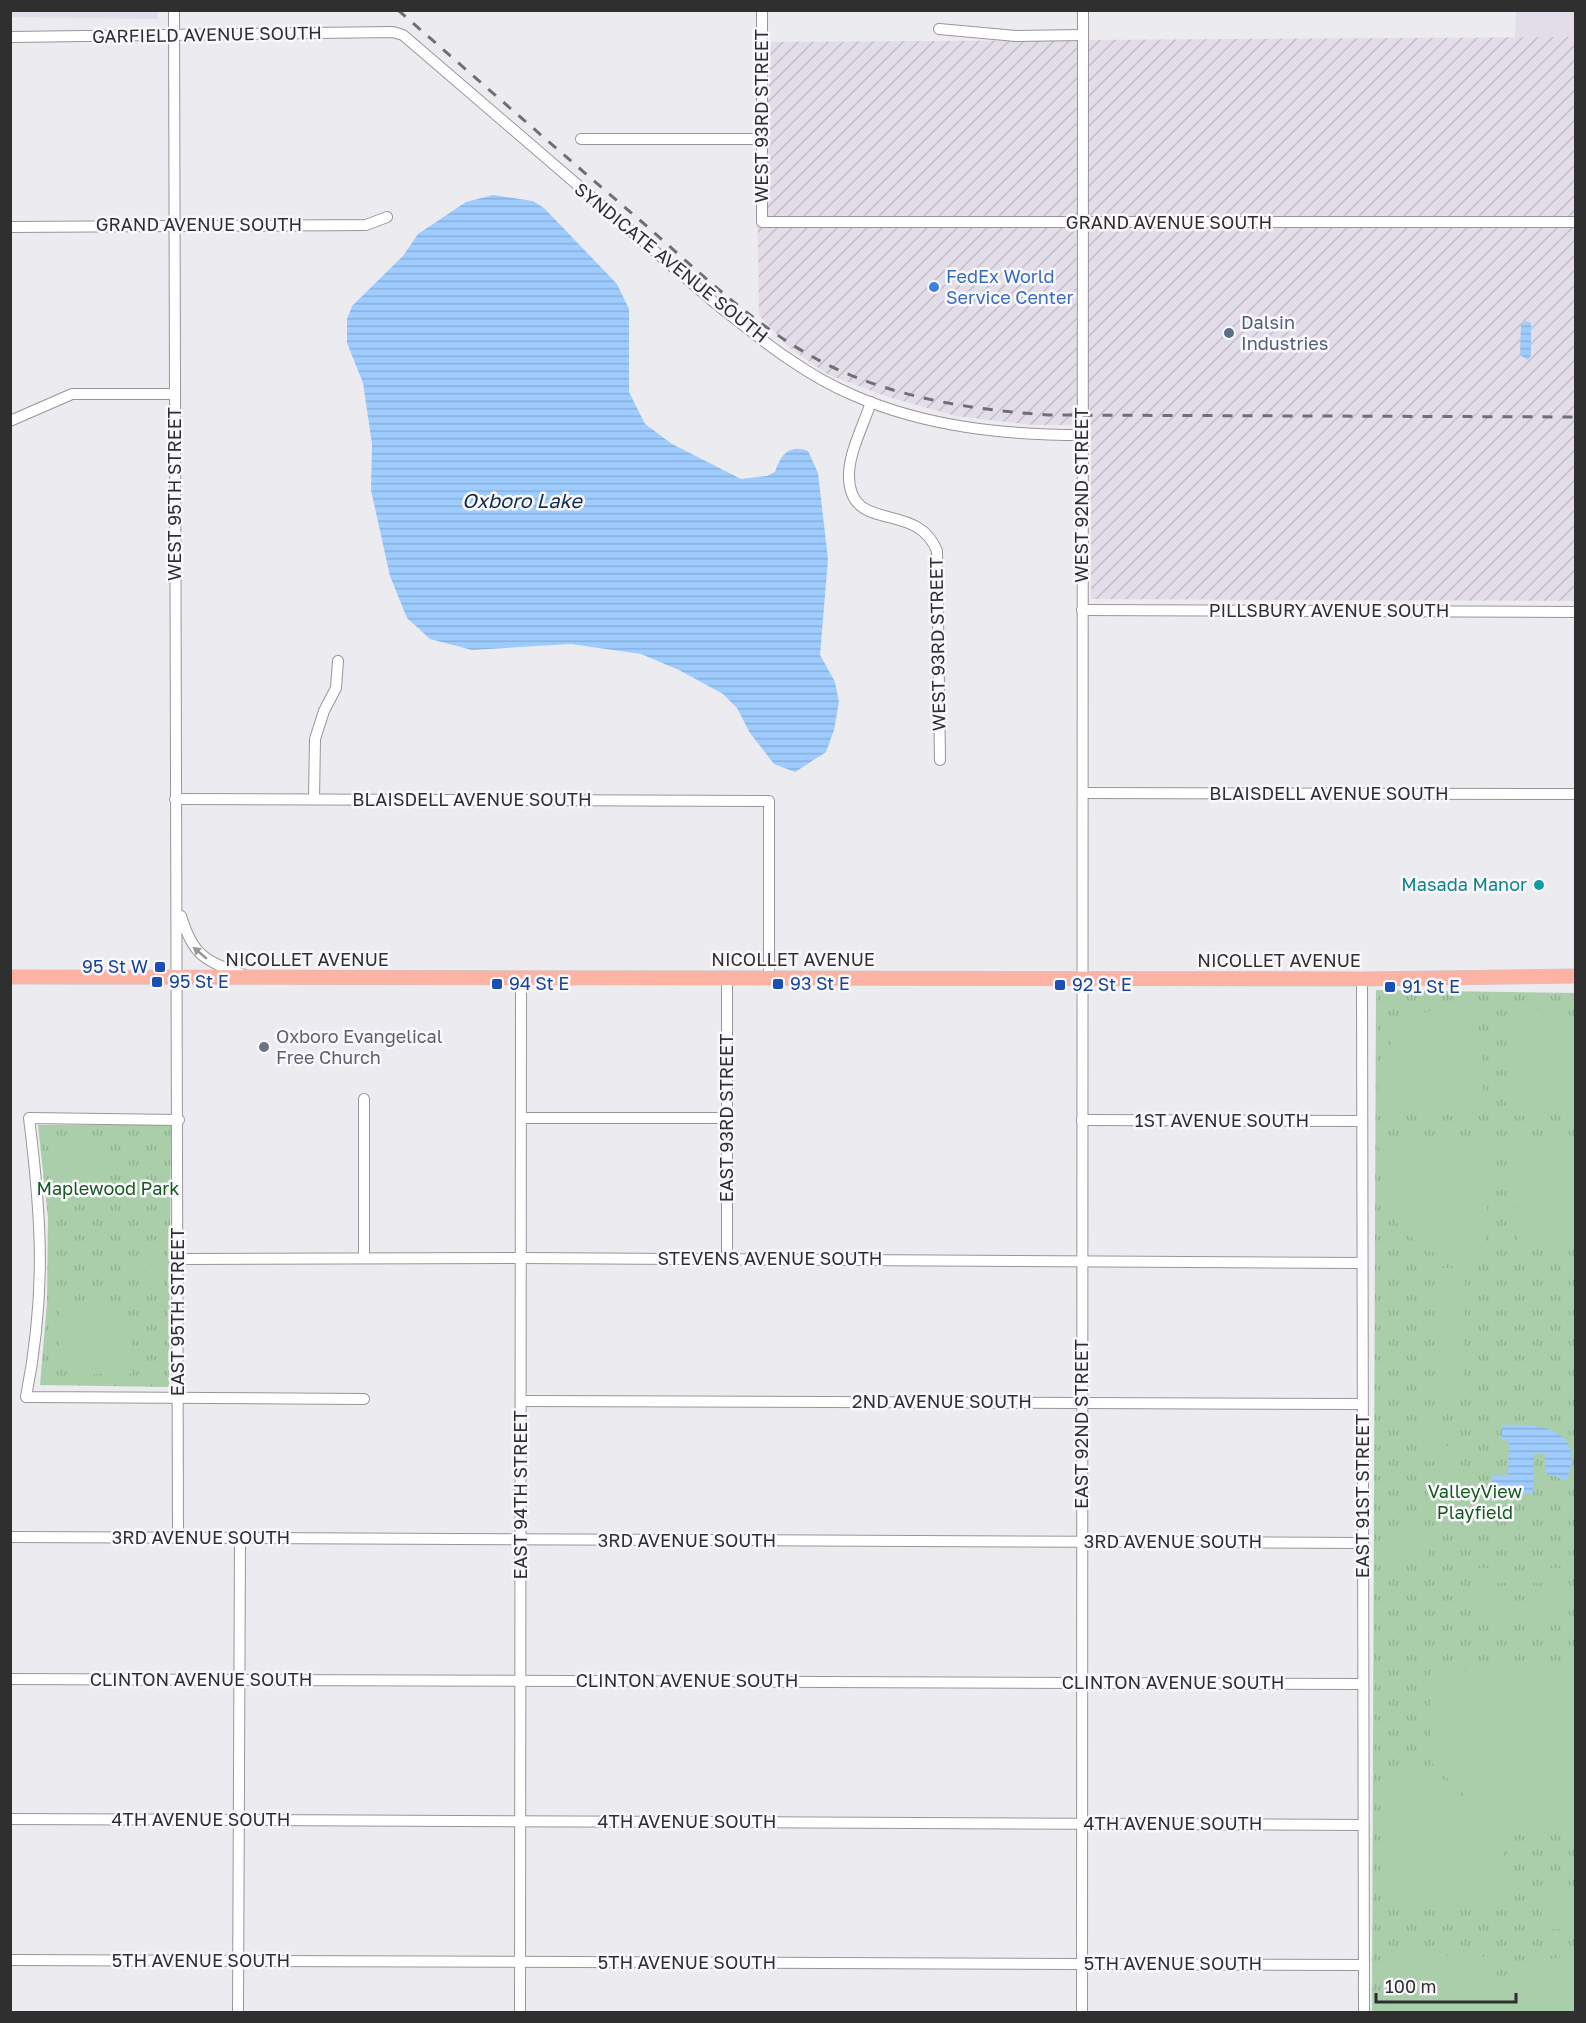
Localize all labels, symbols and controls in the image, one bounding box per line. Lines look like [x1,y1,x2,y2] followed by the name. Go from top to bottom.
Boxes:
[92,21,322,47] street label: GARFIELD AVENUE SOUTH
[750,29,772,203] street label: WEST 93RD STREET
[571,177,773,347] street label: SYNDICATE AVENUE SOUTH
[1066,211,1272,233] street label: GRAND AVENUE SOUTH
[96,213,302,235] street label: GRAND AVENUE SOUTH
[946,265,1073,308] place label: FedEx World Service Center
[927,280,941,294] marker: FedEx World Service Center
[1241,311,1328,354] place label: Dalsin Industries
[1222,326,1236,340] marker: Dalsin Industries
[163,407,185,581] street label: WEST 95TH STREET
[1070,407,1092,583] street label: WEST 92ND STREET
[462,488,583,512] water label: Oxboro Lake
[924,557,950,731] street label: WEST 93RD STREET
[1209,599,1449,621] street label: PILLSBURY AVENUE SOUTH
[1209,782,1449,804] street label: BLAISDELL AVENUE SOUTH
[352,788,592,810] street label: BLAISDELL AVENUE SOUTH
[1401,873,1527,895] place label: Masada Manor
[1532,878,1546,892] marker: Masada Manor
[192,947,208,960] one-way arrow
[225,948,389,970] street label: NICOLLET AVENUE
[711,948,875,970] street label: NICOLLET AVENUE
[1197,949,1361,971] street label: NICOLLET AVENUE
[82,955,148,977] place label: 95 St W
[153,960,167,974] marker: 95 St W
[169,970,229,992] place label: 95 St E
[509,972,569,994] place label: 94 St E
[790,972,850,994] place label: 93 St E
[1072,973,1132,995] place label: 92 St E
[150,975,164,989] marker: 95 St E
[1402,975,1460,997] place label: 91 St E
[490,977,504,991] marker: 94 St E
[771,977,785,991] marker: 93 St E
[1053,978,1067,992] marker: 92 St E
[1383,980,1397,994] marker: 91 St E
[276,1025,443,1068] place label: Oxboro Evangelical Free Church
[715,1034,737,1202] street label: EAST 93RD STREET
[257,1040,271,1054] marker: Oxboro Evangelical Free Church
[1135,1109,1309,1131] street label: 1ST AVENUE SOUTH
[36,1177,180,1199] park label: Maplewood Park
[166,1228,188,1396] street label: EAST 95TH STREET
[658,1247,883,1269] street label: STEVENS AVENUE SOUTH
[1070,1339,1092,1509] street label: EAST 92ND STREET
[852,1390,1032,1412] street label: 2ND AVENUE SOUTH
[509,1410,531,1580] street label: EAST 94TH STREET
[1351,1414,1373,1578] street label: EAST 91ST STREET
[1428,1480,1523,1523] park label: ValleyView Playfield
[112,1526,290,1548] street label: 3RD AVENUE SOUTH
[598,1529,776,1551] street label: 3RD AVENUE SOUTH
[1084,1530,1262,1552] street label: 3RD AVENUE SOUTH
[90,1668,312,1690] street label: CLINTON AVENUE SOUTH
[576,1669,798,1691] street label: CLINTON AVENUE SOUTH
[1062,1671,1284,1693] street label: CLINTON AVENUE SOUTH
[112,1808,290,1830] street label: 4TH AVENUE SOUTH
[598,1810,776,1832] street label: 4TH AVENUE SOUTH
[1084,1812,1262,1834] street label: 4TH AVENUE SOUTH
[112,1949,290,1971] street label: 5TH AVENUE SOUTH
[598,1951,776,1973] street label: 5TH AVENUE SOUTH
[1084,1952,1262,1974] street label: 5TH AVENUE SOUTH
[1376,1966,1516,2004] scale bar
[1385,1975,1436,1997] text: 100 m

